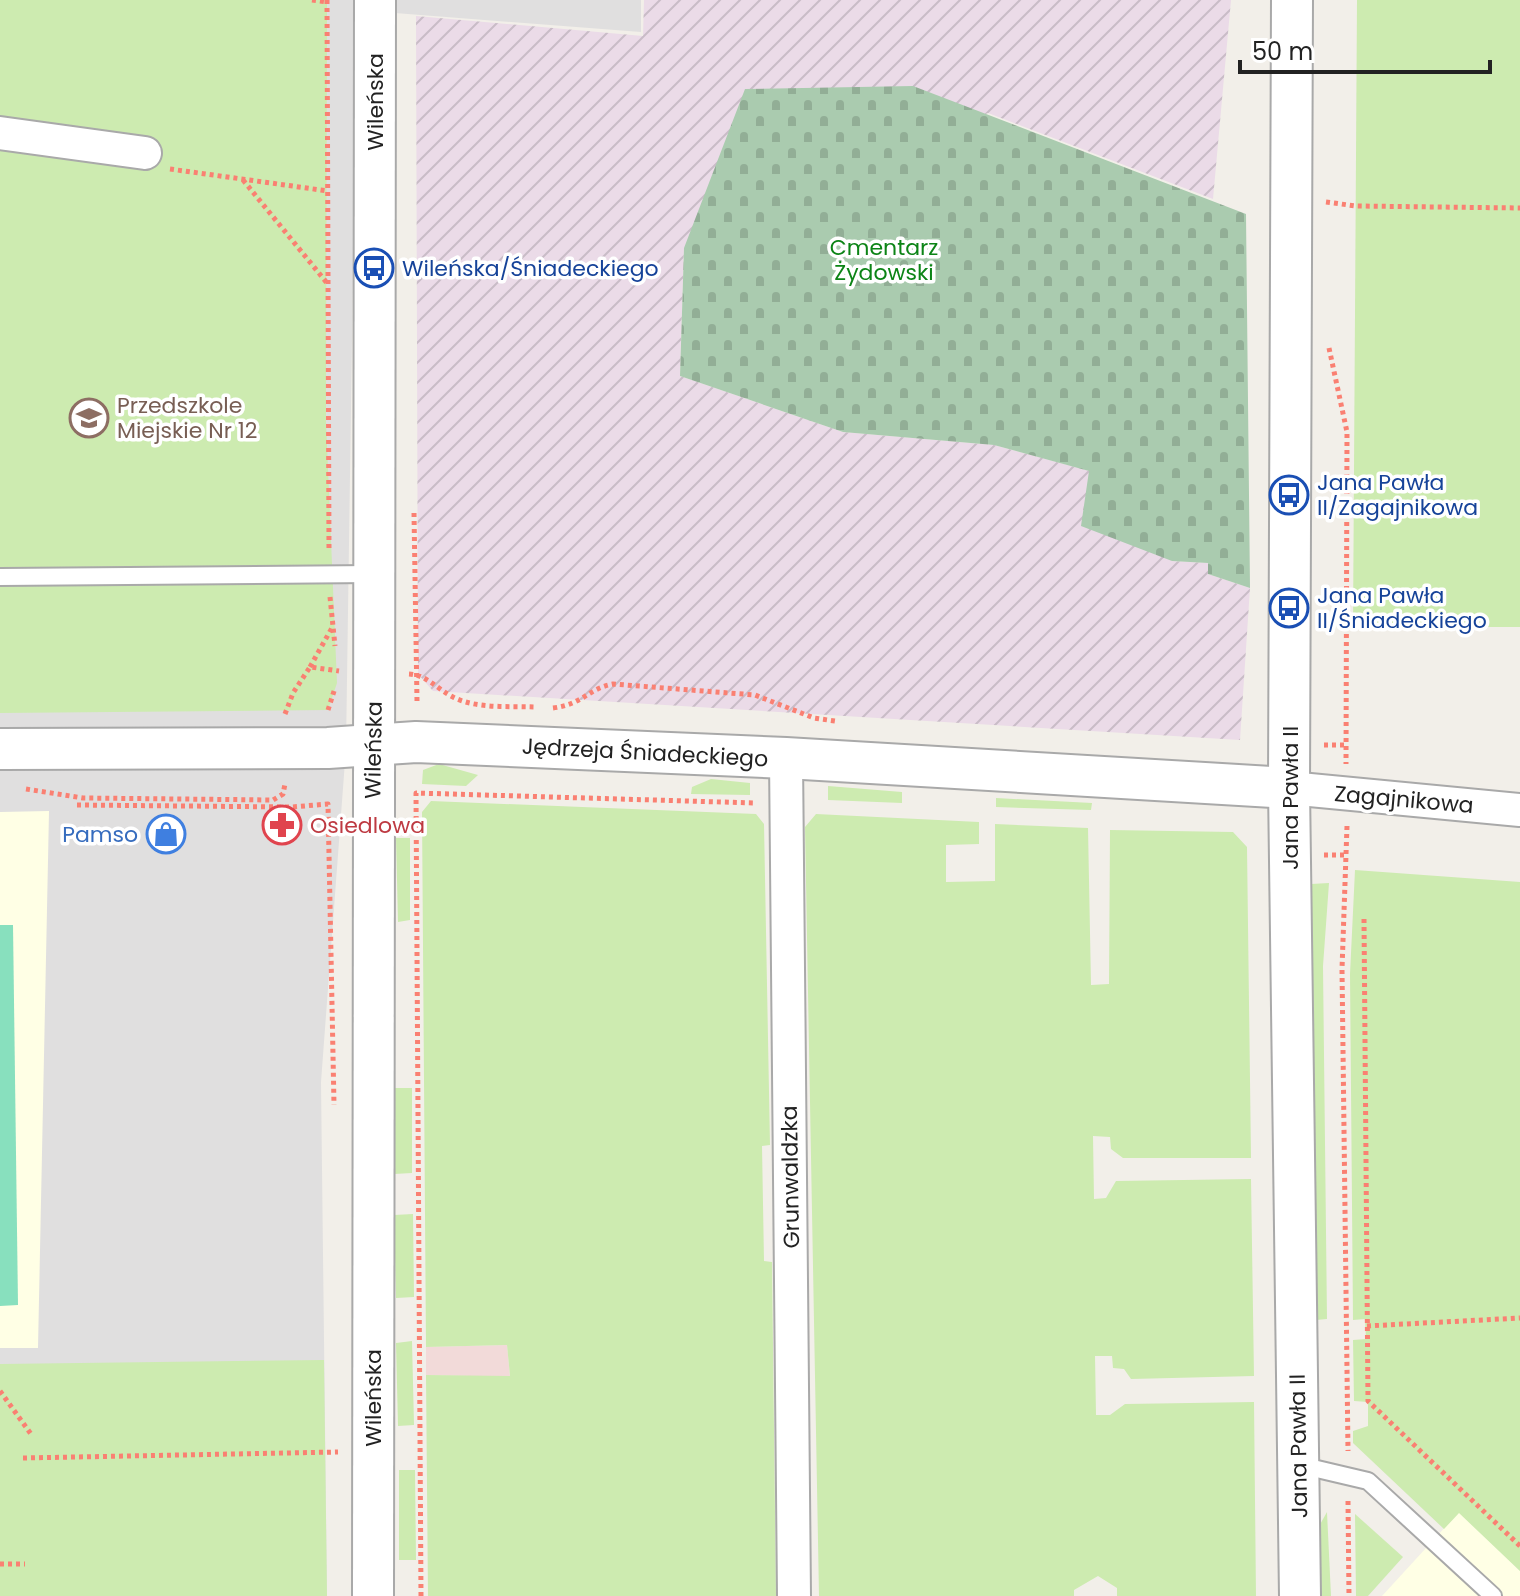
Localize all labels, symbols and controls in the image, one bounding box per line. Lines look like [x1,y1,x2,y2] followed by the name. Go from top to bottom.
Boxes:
[1240,24,1490,74] scale bar
[1252,35,1313,68] text: 50 m
[360,53,391,151] street label: Wileńska
[830,232,938,288] park label: Cmentarz Żydowski
[353,247,395,289] bus stop icon: Wileńska/Śniadeckiego
[402,253,659,284] place label: Wileńska/Śniadeckiego
[117,390,257,446] place label: Przedszkole Miejskie Nr 12
[68,397,110,439] school or university icon: Przedszkole Miejskie Nr 12
[1317,467,1478,523] place label: Jana Pawła II/Zagajnikowa
[1268,474,1310,516] bus stop icon: Jana Pawła II/Zagajnikowa
[1317,580,1487,636] place label: Jana Pawła II/Śniadeckiego
[1268,587,1310,629] bus stop icon: Jana Pawła II/Śniadeckiego
[357,701,390,799] street label: Wileńska
[1275,726,1306,870] street label: Jana Pawła II
[521,731,769,774] street label: Jędrzeja Śniadeckiego
[1333,778,1475,821] street label: Zagajnikowa
[261,804,303,846] pharmacy icon: Osiedlowa
[310,810,425,841] place label: Osiedlowa
[145,813,187,855] shop icon: Pamso
[62,819,138,850] place label: Pamso
[774,1105,807,1249] street label: Grunwaldzka
[358,1349,389,1447] street label: Wileńska
[1282,1374,1315,1518] street label: Jana Pawła II

